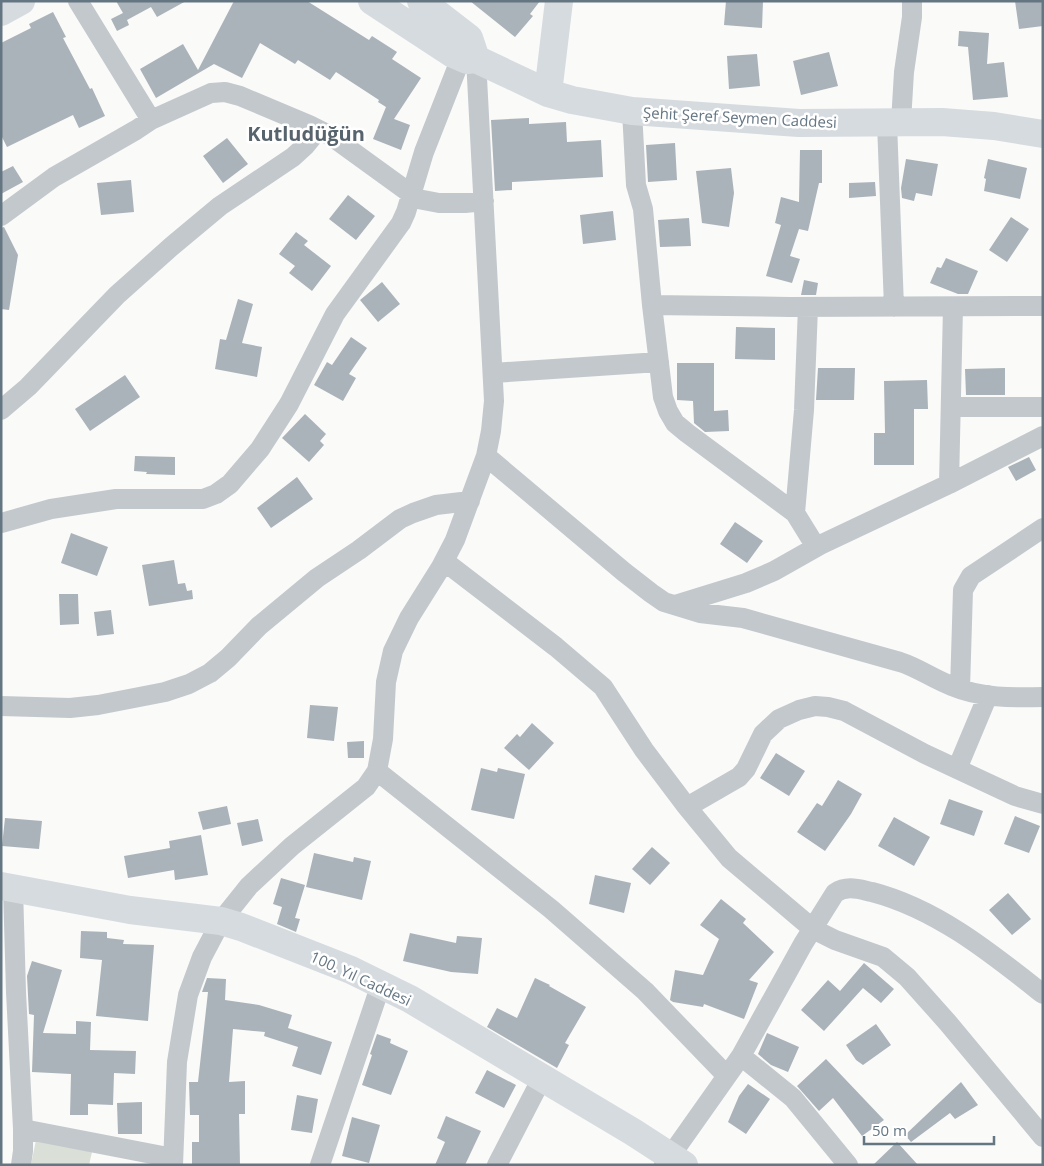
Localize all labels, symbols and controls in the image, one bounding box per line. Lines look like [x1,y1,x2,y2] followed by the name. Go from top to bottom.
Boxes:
[643,102,837,132] street label: Şehit Şeref Seymen Caddesi
[247,120,365,147] district label: Kutludüğün
[307,946,415,1010] street label: 100. Yıl Caddesi
[864,1114,994,1146] scale bar
[872,1120,907,1140] text: 50 m

